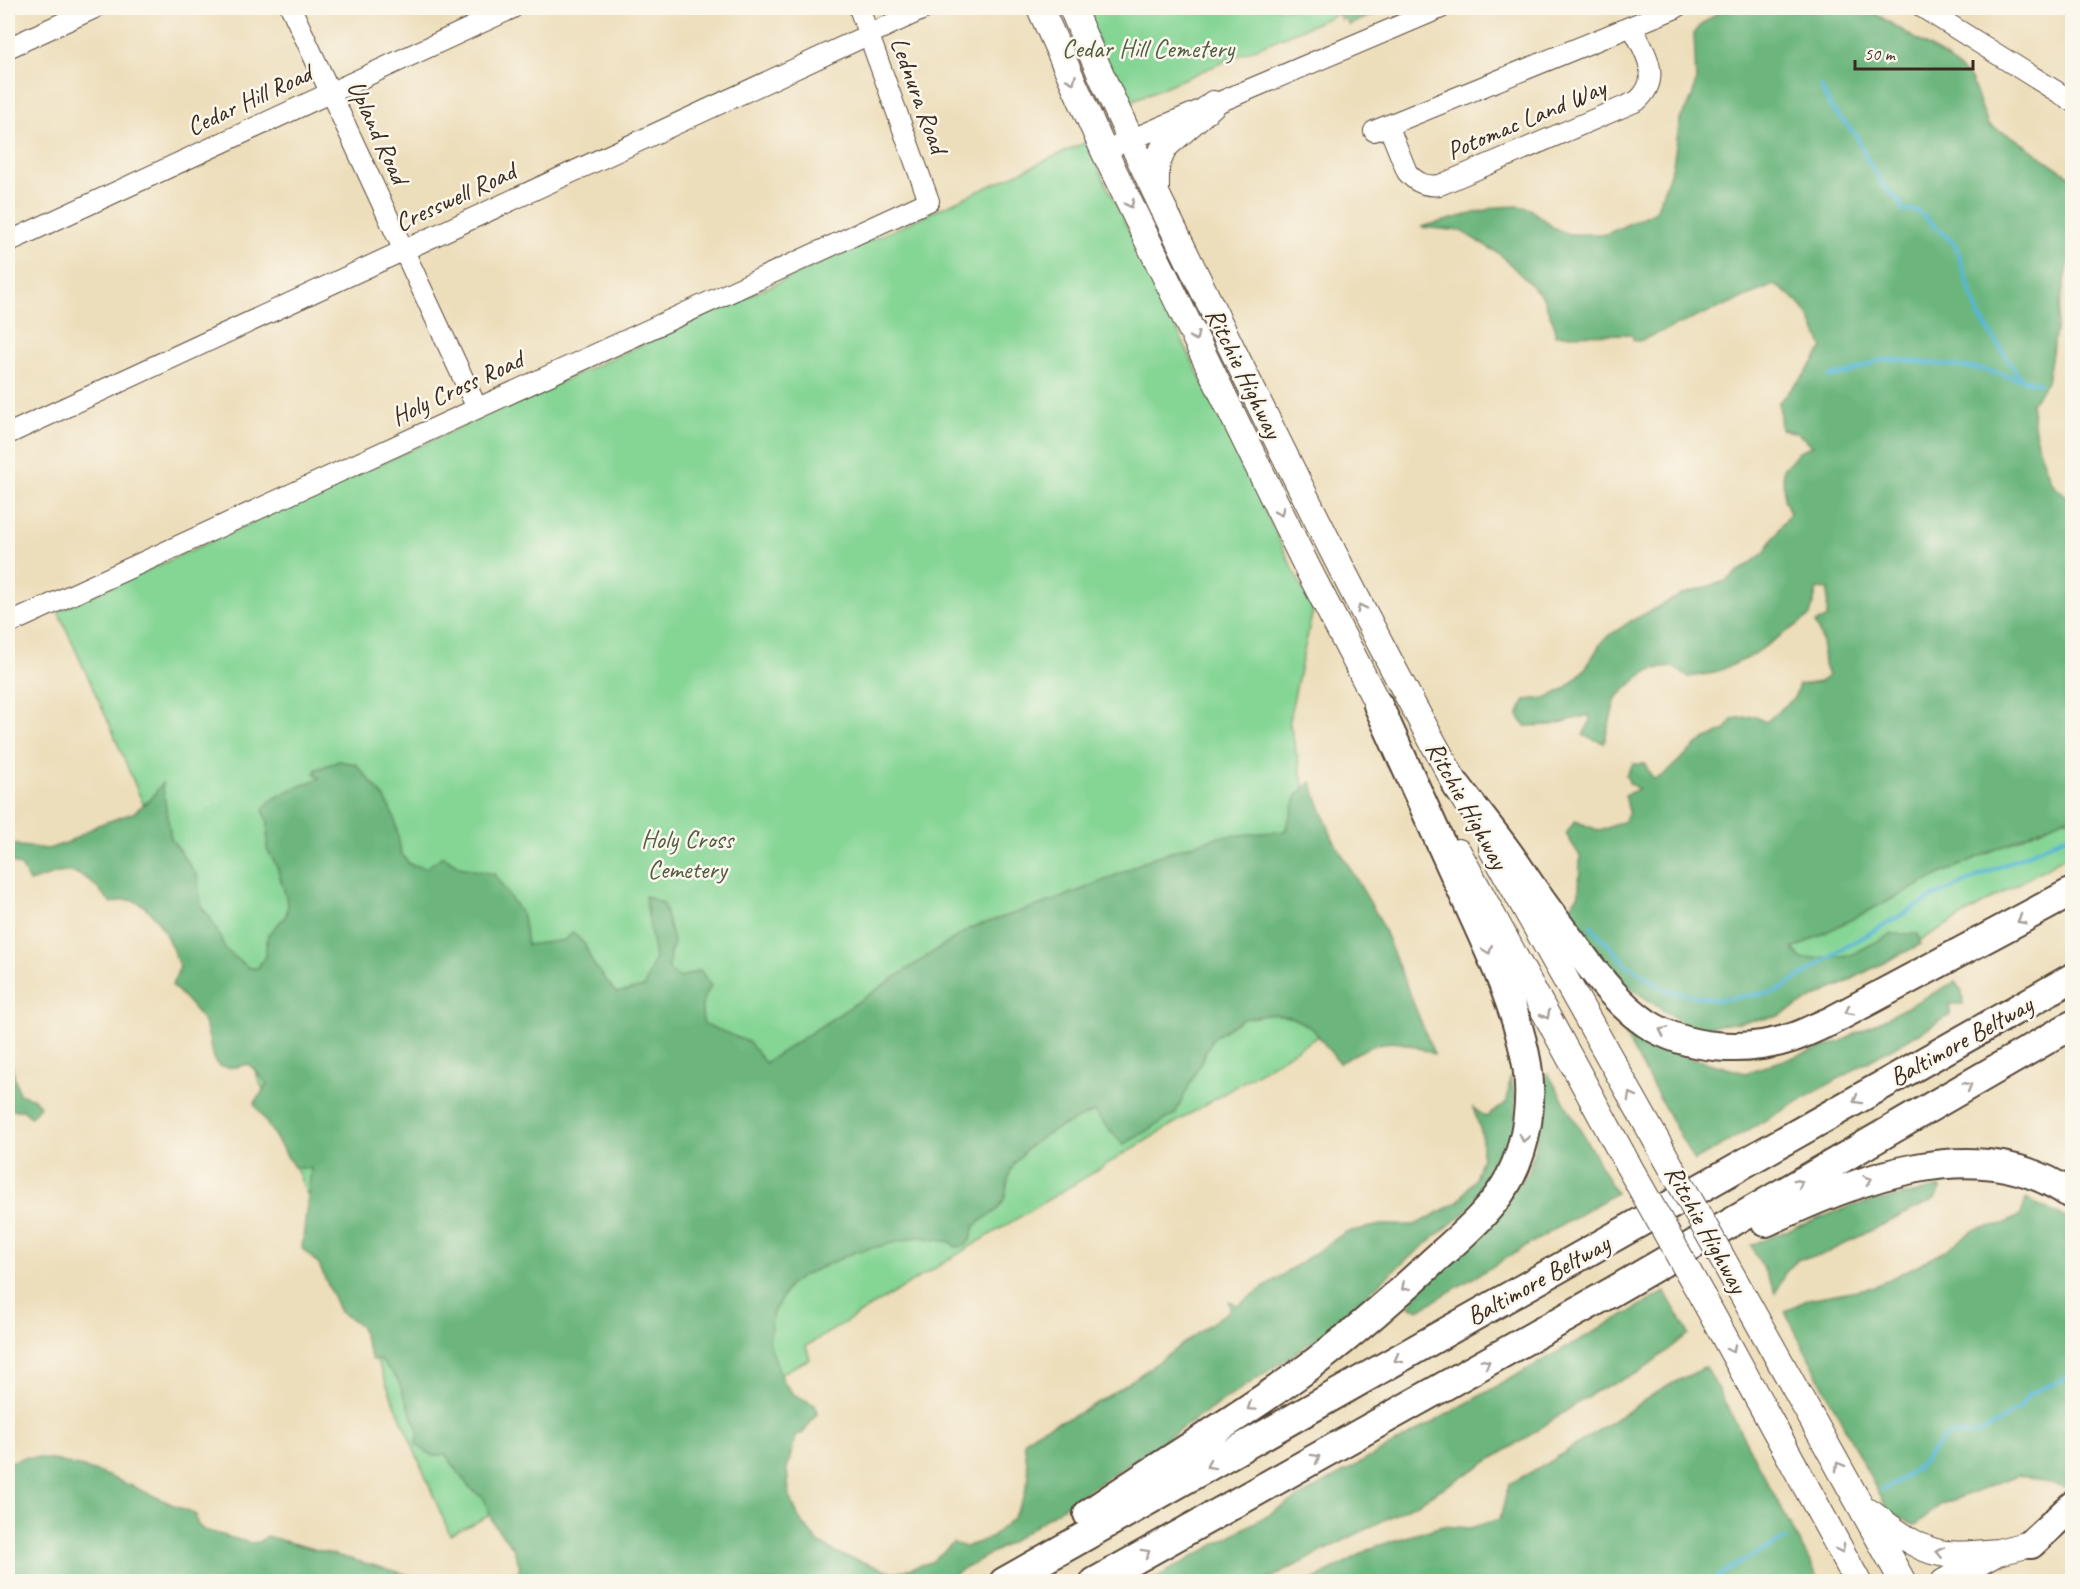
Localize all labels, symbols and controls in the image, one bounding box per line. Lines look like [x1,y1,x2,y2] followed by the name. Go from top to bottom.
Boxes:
[1062,32,1236,65] park label: Cedar Hill Cemetery
[883,33,956,161] street label: Lednura Road
[1855,33,1974,71] scale bar
[1864,43,1897,65] text: 50 m
[181,55,320,143] street label: Cedar Hill Road
[1442,70,1612,167] street label: Potomac Land Way
[1065,74,1077,85] one-way arrow
[340,75,418,192] street label: Upland Road
[389,153,524,239] street label: Cresswell Road
[1122,197,1134,208] one-way arrow
[1198,302,1291,446] street label: Ritchie Highway
[1187,330,1199,341] one-way arrow
[386,341,532,433] street label: Holy Cross Road
[1273,505,1285,516] one-way arrow
[1356,603,1368,614] one-way arrow
[1418,735,1517,877] street label: Ritchie Highway
[641,823,735,886] park label: Holy Cross Cemetery
[2017,913,2027,924] one-way arrow
[1481,944,1493,955] one-way arrow
[1884,987,2040,1094] street label: Baltimore Beltway
[1844,1004,1855,1015] one-way arrow
[1539,1009,1550,1019] one-way arrow
[1658,1027,1669,1039] one-way arrow
[1962,1081,1972,1093] one-way arrow
[1627,1092,1638,1102] one-way arrow
[1853,1093,1863,1104] one-way arrow
[1518,1133,1531,1143] one-way arrow
[1657,1159,1756,1301] street label: Ritchie Highway
[1862,1175,1873,1188] one-way arrow
[1793,1179,1803,1191] one-way arrow
[1461,1226,1617,1333] street label: Baltimore Beltway
[1401,1280,1411,1291] one-way arrow
[1725,1343,1736,1354] one-way arrow
[1394,1352,1404,1363] one-way arrow
[1480,1358,1490,1370] one-way arrow
[1247,1400,1258,1411] one-way arrow
[1310,1454,1320,1465] one-way arrow
[1206,1458,1216,1469] one-way arrow
[1835,1462,1846,1473] one-way arrow
[1834,1542,1845,1553] one-way arrow
[1935,1546,1945,1559] one-way arrow
[1140,1549,1150,1560] one-way arrow

